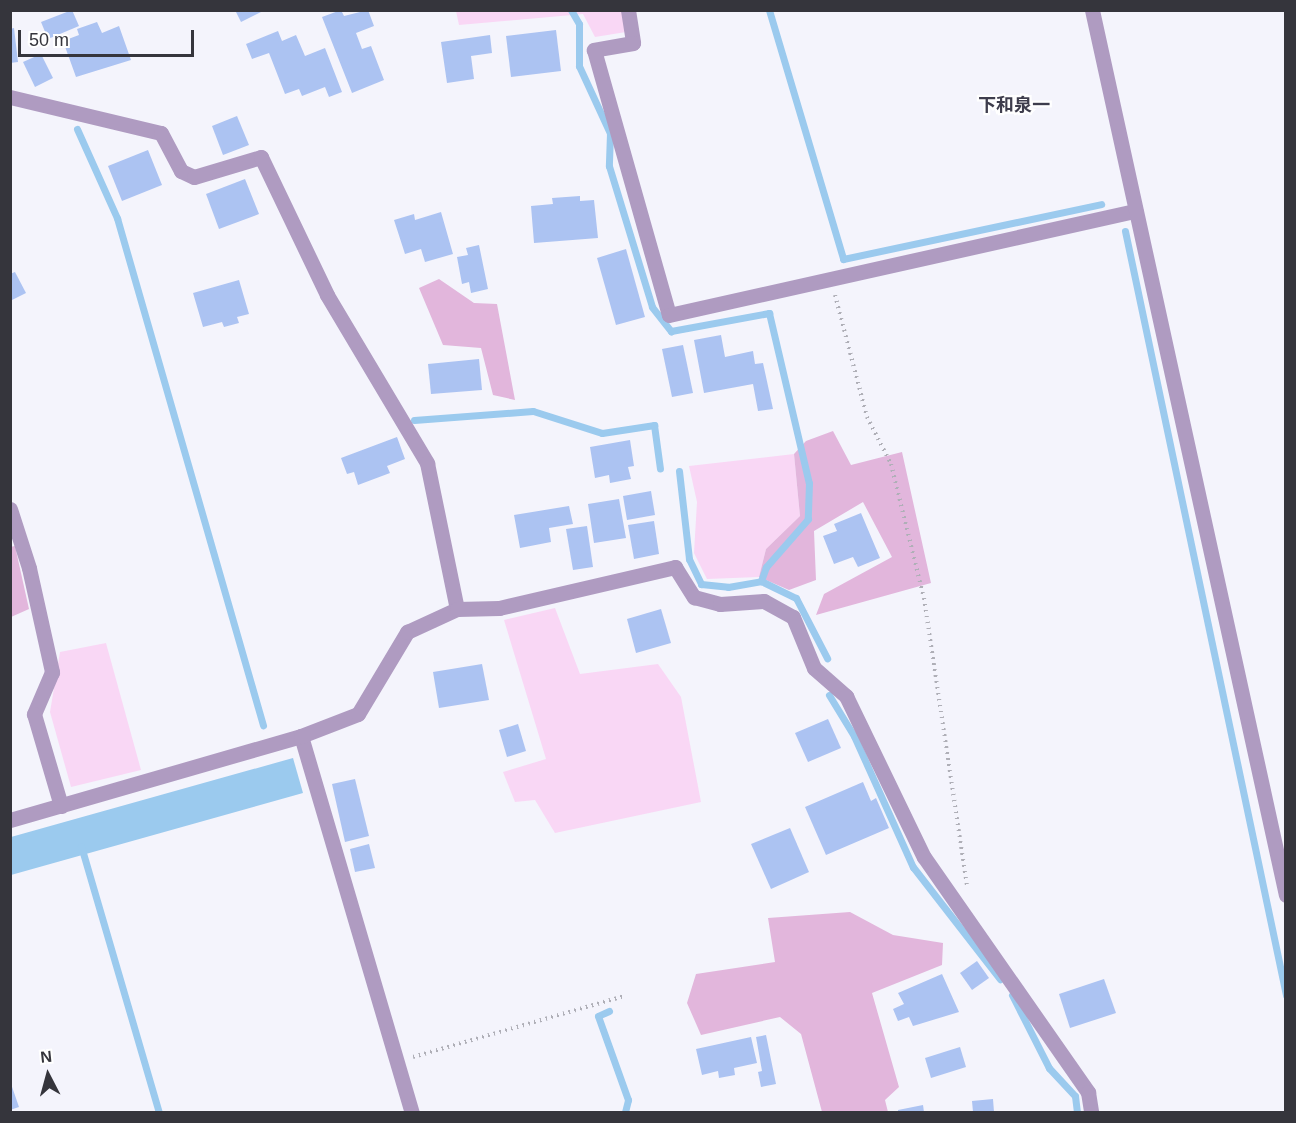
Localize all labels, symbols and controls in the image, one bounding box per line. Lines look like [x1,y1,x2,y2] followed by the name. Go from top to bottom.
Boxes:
[21,18,196,56] scale bar
[29,30,69,50] text: 50 m
[978,94,1050,116] district label: 下和泉一
[18,1045,78,1105] north arrow
[39,1048,53,1066] text: N

